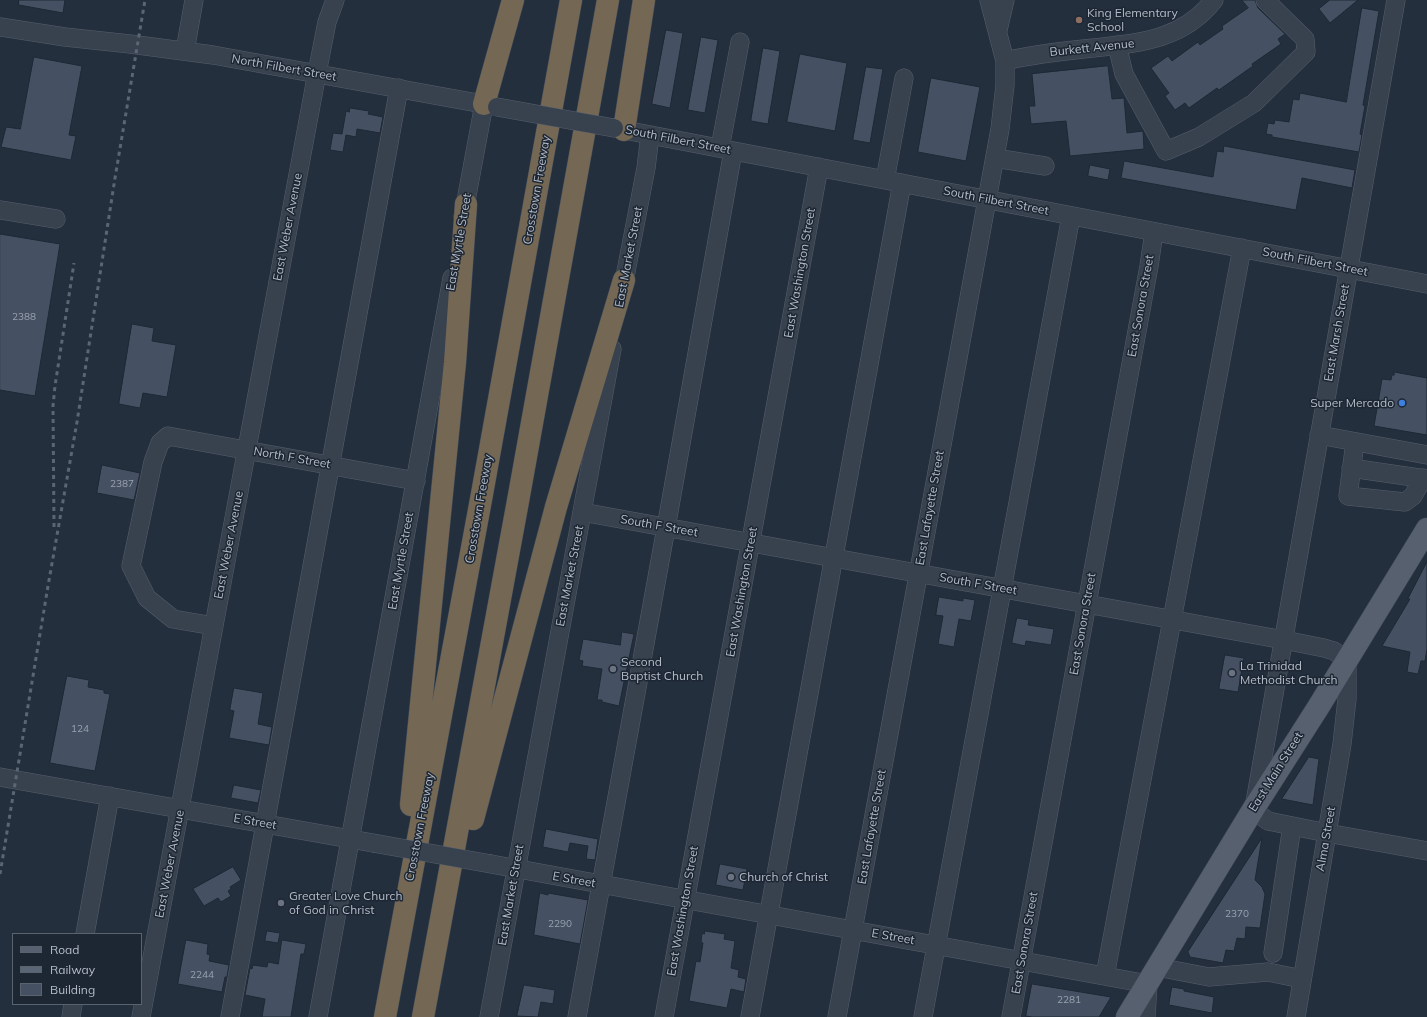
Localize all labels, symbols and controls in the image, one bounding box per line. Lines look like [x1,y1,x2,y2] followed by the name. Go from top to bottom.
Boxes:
[1087,6,1178,34] place label: King Elementary School
[1074,15,1084,25] marker: King Elementary School
[1049,36,1135,60] street label: Burkett Avenue
[230,52,338,84] street label: North Filbert Street
[624,123,732,157] street label: South Filbert Street
[520,134,554,246] street label: Crosstown Freeway
[270,172,306,282] street label: East Weber Avenue
[942,184,1050,218] street label: South Filbert Street
[443,192,475,292] street label: East Myrtle Street
[612,205,646,309] street label: East Market Street
[781,207,819,339] street label: East Washington Street
[1261,245,1369,279] street label: South Filbert Street
[1125,254,1157,358] street label: East Sonora Street
[1321,283,1353,383] street label: East Marsh Street
[12,311,36,323] house number: 2388
[1310,396,1394,410] place label: Super Mercado
[1397,398,1407,408] marker: Super Mercado
[252,444,332,472] street label: North F Street
[913,450,947,566] street label: East Lafayette Street
[462,453,496,565] street label: Crosstown Freeway
[110,478,134,490] house number: 2387
[211,490,247,600] street label: East Weber Avenue
[385,511,417,611] street label: East Myrtle Street
[619,512,699,540] street label: South F Street
[553,524,587,628] street label: East Market Street
[723,526,761,658] street label: East Washington Street
[938,570,1018,598] street label: South F Street
[1067,572,1099,676] street label: East Sonora Street
[621,655,703,683] place label: Second Baptist Church
[1240,659,1338,687] place label: La Trinidad Methodist Church
[608,664,618,674] marker: Second Baptist Church
[1227,668,1237,678] marker: La Trinidad Methodist Church
[71,723,89,735] house number: 124
[1246,730,1306,814] street label: East Main Street
[855,769,889,885] street label: East Lafayette Street
[402,771,438,883] street label: Crosstown Freeway
[1313,805,1339,873] street label: Alma Street
[152,809,188,919] street label: East Weber Avenue
[232,811,278,833] street label: E Street
[495,843,527,947] street label: East Market Street
[664,845,702,977] street label: East Washington Street
[551,869,597,891] street label: E Street
[739,870,828,884] place label: Church of Christ
[726,872,736,882] marker: Church of Christ
[289,889,403,917] place label: Greater Love Church of God in Christ
[1009,891,1041,995] street label: East Sonora Street
[276,898,286,908] marker: Greater Love Church of God in Christ
[1225,908,1249,920] house number: 2370
[548,918,572,930] house number: 2290
[870,926,916,948] street label: E Street
[12,933,142,1005] legend
[50,942,79,957] text: Road
[50,962,95,977] text: Railway
[190,969,214,981] house number: 2244
[50,982,95,997] text: Building
[1057,994,1081,1006] house number: 2281

